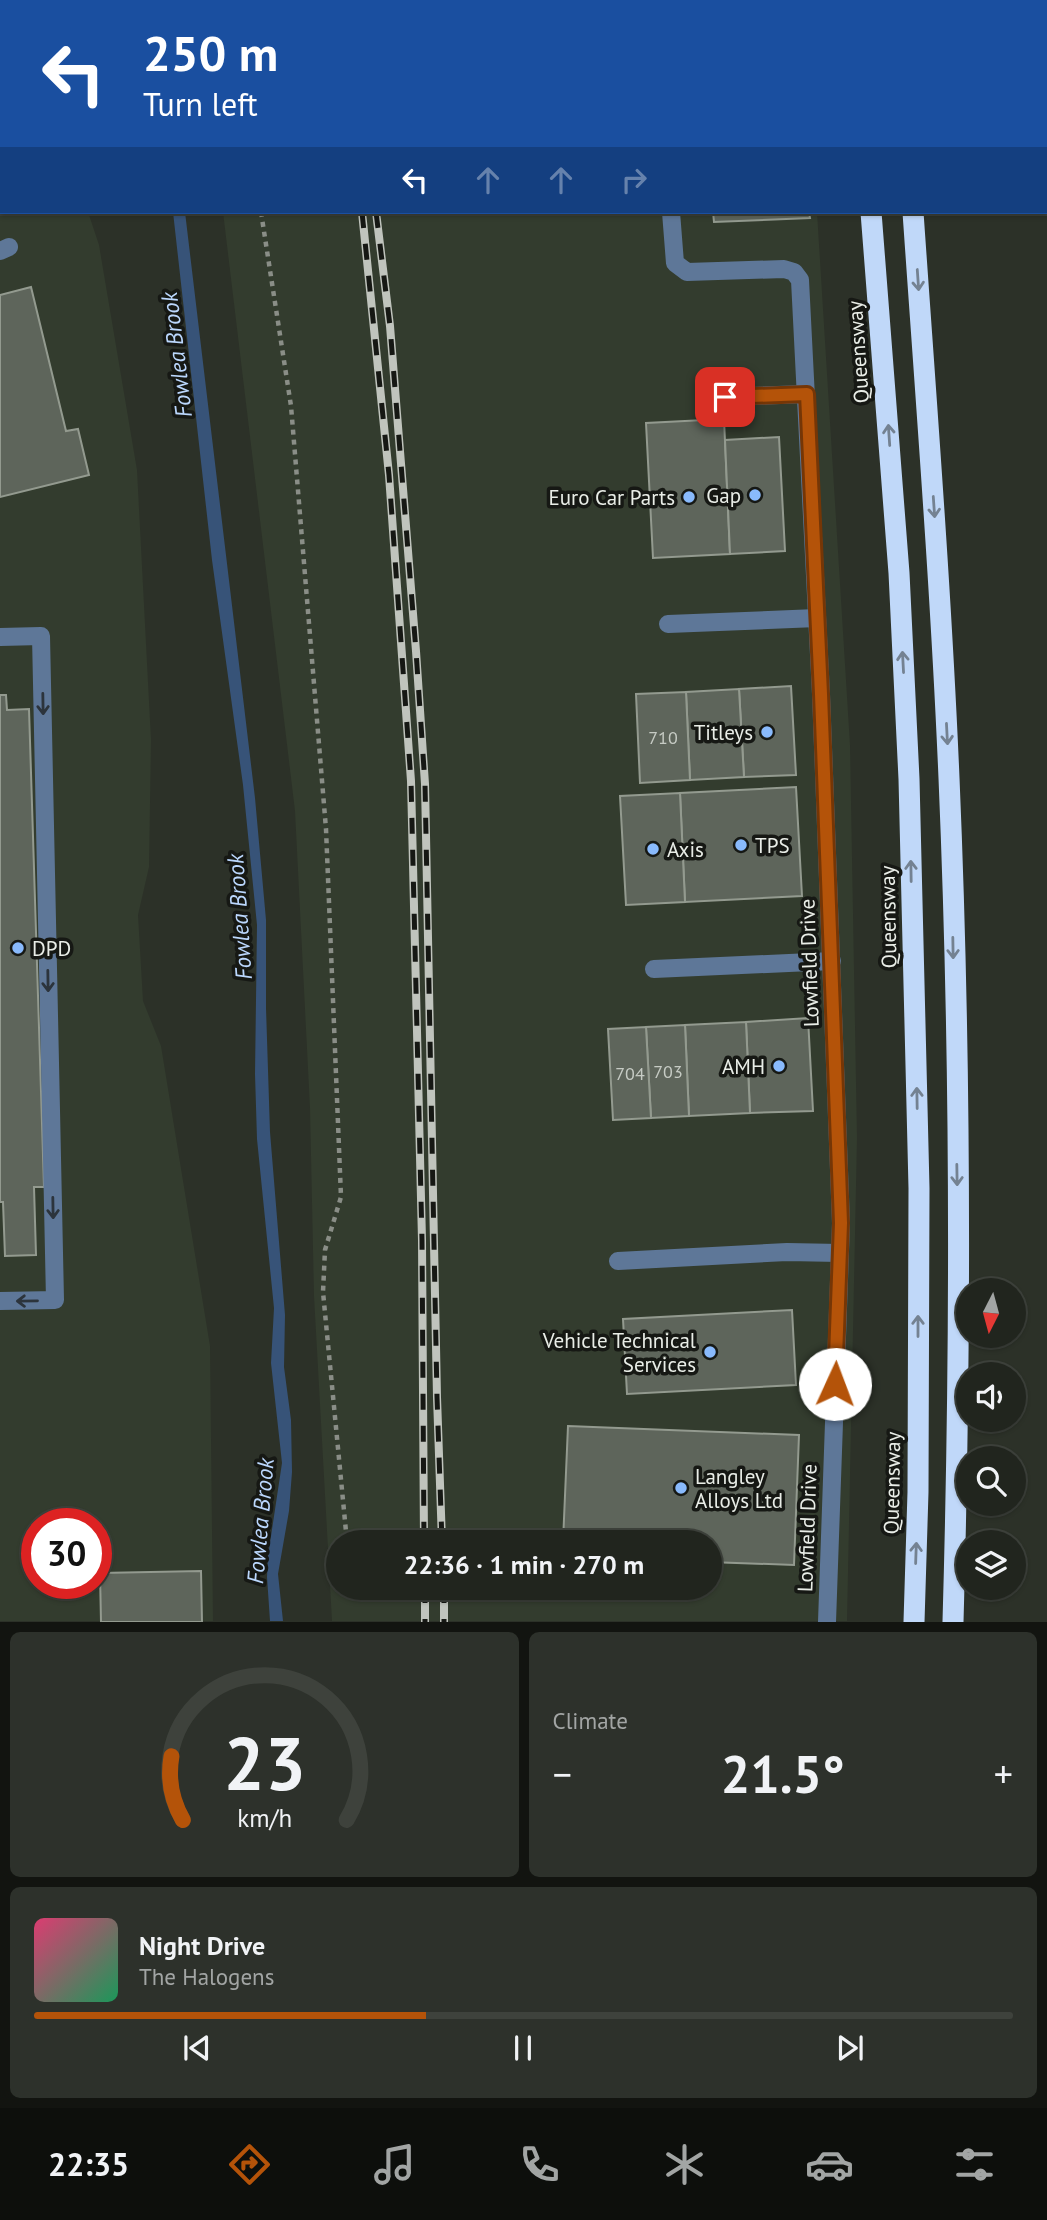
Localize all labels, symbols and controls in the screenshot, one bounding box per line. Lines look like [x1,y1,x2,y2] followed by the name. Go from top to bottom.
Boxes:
[143,21,278,85] text: 250 m
[28,28,119,119] icon: left
[143,83,258,125] text: Turn left
[396,161,434,199] icon: left
[469,161,507,199] icon: ahead
[542,161,580,199] icon: ahead
[615,161,653,199] icon: right
[912,268,925,291] one-way arrow
[154,289,198,419] water label: Fowlea Brook
[841,300,875,404] street label: Queensway
[695,367,755,427] pin
[706,378,744,416] icon: arrive
[882,425,895,447] one-way arrow
[706,482,741,509] place label: Gap
[548,484,675,511] place label: Euro Car Parts
[747,487,763,503] marker: Gap
[681,489,697,505] marker: Euro Car Parts
[928,495,941,518] one-way arrow
[897,651,910,674] one-way arrow
[36,692,50,715] one-way arrow
[694,719,753,746] place label: Titleys
[940,722,953,745] one-way arrow
[759,724,775,740] marker: Titleys
[648,726,678,749] house number: 710
[755,832,790,859] place label: TPS
[667,836,704,863] place label: Axis
[733,837,749,853] marker: TPS
[645,841,661,857] marker: Axis
[220,851,258,981] water label: Fowlea Brook
[904,860,918,883] one-way arrow
[874,865,902,969] street label: Queensway
[793,898,825,1028] street label: Lowfield Drive
[32,935,71,962] place label: DPD
[946,936,960,959] one-way arrow
[10,940,26,956] marker: DPD
[41,969,55,992] one-way arrow
[722,1053,765,1080] place label: AMH
[771,1058,787,1074] marker: AMH
[653,1060,683,1083] house number: 703
[615,1062,645,1085] house number: 704
[910,1087,923,1110] one-way arrow
[950,1163,964,1186] one-way arrow
[46,1196,59,1219] one-way arrow
[956,1278,1026,1348] north arrow
[956,1278,1026,1600] map controls
[16,1294,39,1307] one-way arrow
[911,1315,925,1338] one-way arrow
[542,1327,696,1378] place label: Vehicle Technical Services
[702,1344,718,1360] marker: Vehicle Technical Services
[798,1347,872,1421] position arrow
[956,1362,1026,1432] button: sound
[878,1431,906,1535] street label: Queensway
[956,1446,1026,1516] button: search
[240,1455,280,1585] water label: Fowlea Brook
[695,1463,783,1514] place label: Langley Alloys Ltd
[791,1463,823,1593] street label: Lowfield Drive
[673,1480,689,1496] marker: Langley Alloys Ltd
[21,1508,112,1599] speed limit sign: 30
[956,1530,1026,1600] button: layers
[909,1542,922,1565] one-way arrow
[404,1548,644,1581] text: 22:36 · 1 min · 270 m
[553,1706,628,1735] text: Climate
[223,1717,306,1811] text: 23
[721,1740,845,1807] text: 21.5°
[553,1749,572,1798] text: −
[994,1749,1013,1798] text: +
[237,1802,292,1834] text: km/h
[139,1929,265,1962] text: Night Drive
[139,1962,274,1991] text: The Halogens
[178,2029,216,2067] icon: previous
[504,2029,542,2067] icon: pause
[831,2029,869,2067] icon: next
[225,2140,274,2189] icon: directions
[370,2140,419,2189] icon: music
[515,2140,564,2189] icon: phone
[660,2140,709,2189] icon: climate
[805,2140,854,2189] icon: car
[950,2140,999,2189] icon: filters
[48,2143,129,2185] text: 22:35

